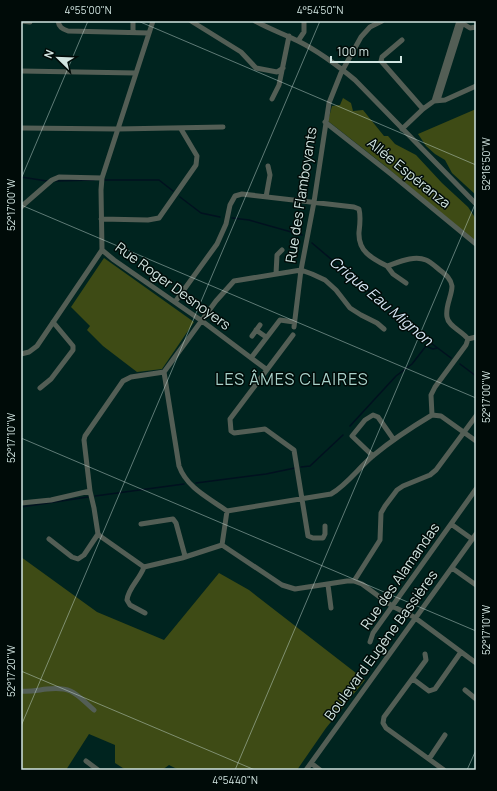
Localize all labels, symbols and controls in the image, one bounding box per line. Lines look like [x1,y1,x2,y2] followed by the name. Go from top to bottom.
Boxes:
[64,3,112,17] text: 4°55'00"N
[297,3,343,17] text: 4°54'50"N
[38,38,78,78] north arrow
[331,38,401,64] scale bar
[337,43,369,60] text: 100 m
[40,47,57,60] text: N
[280,126,321,264] street label: Rue des Flamboyants
[364,133,455,212] street label: Allée Espéranza
[479,137,493,191] text: 52°16'50"W
[4,178,18,231] text: 52°17'00"W
[112,237,235,334] street label: Rue Roger Desnoyers
[325,251,439,351] water label: Crique Eau Mignon
[215,368,369,390] district label: LES ÂMES CLAIRES
[479,370,493,423] text: 52°17'00"W
[4,412,18,463] text: 52°17'10"W
[356,519,444,633] street label: Rue des Alamandas
[320,566,442,724] street label: Boulevard Eugène Bassières
[479,604,493,655] text: 52°17'10"W
[4,644,18,697] text: 52°17'20"W
[212,773,258,787] text: 4°54'40"N

